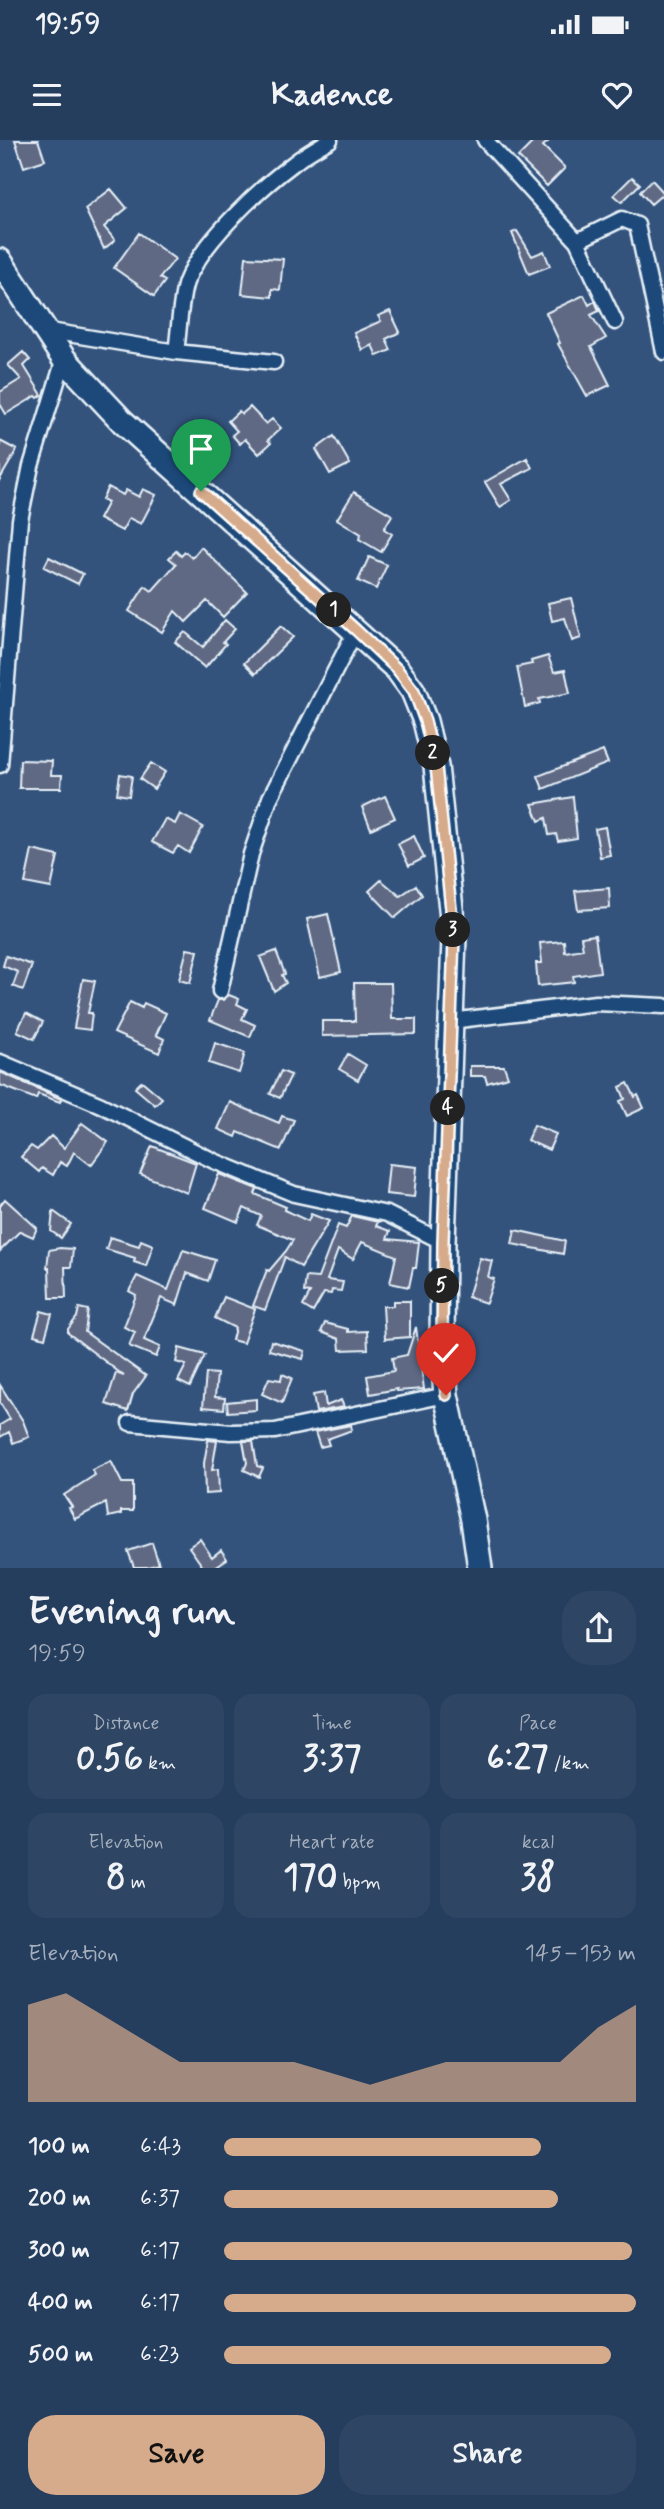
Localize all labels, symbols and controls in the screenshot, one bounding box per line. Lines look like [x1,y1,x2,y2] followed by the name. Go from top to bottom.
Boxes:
[35,8,100,42] text: 19:59
[271,74,393,116] text: Kadence
[28,76,66,114] icon: menu
[598,76,636,114] icon: heart
[171,419,231,491] pin
[182,430,220,468] icon: arrive
[316,592,352,628] pin: 1
[329,597,338,622] text: 1
[416,736,450,770] pin: 2
[428,740,437,765] text: 2
[435,912,470,948] pin: 3
[448,917,457,942] text: 3
[430,1090,466,1126] pin: 4
[442,1095,453,1120] text: 4
[424,1268,460,1304] pin: 5
[436,1273,447,1298] text: 5
[416,1323,476,1395] pin
[427,1334,465,1372] icon: check
[28,1588,235,1637] text: Evening run
[562,1591,636,1665] button: share
[28,1639,86,1669] text: 19:59
[93,1711,159,1736] text: Distance
[312,1711,352,1736] text: Time
[519,1711,557,1736] text: Pace
[76,1736,143,1782] text: 0.56
[303,1736,361,1782] text: 3:37
[486,1736,548,1782] text: 6:27
[143,1751,176,1776] text: km
[548,1751,590,1776] text: /km
[89,1830,163,1855] text: Elevation
[289,1830,375,1855] text: Heart rate
[522,1830,554,1855] text: kcal
[106,1855,126,1901] text: 8
[283,1855,337,1901] text: 170
[520,1855,556,1901] text: 38
[126,1870,146,1895] text: m
[337,1870,381,1895] text: bpm
[28,1939,119,1969] text: Elevation
[525,1939,636,1969] text: 145–153 m
[28,2132,90,2162] text: 100 m
[140,2132,181,2162] text: 6:43
[28,2184,91,2214] text: 200 m
[140,2184,180,2214] text: 6:37
[28,2236,90,2266] text: 300 m
[140,2236,180,2266] text: 6:17
[28,2288,93,2318] text: 400 m
[140,2288,180,2318] text: 6:17
[28,2340,93,2370] text: 500 m
[140,2340,179,2370] text: 6:23
[28,2415,325,2495] button: Save
[339,2415,636,2495] button: Share

